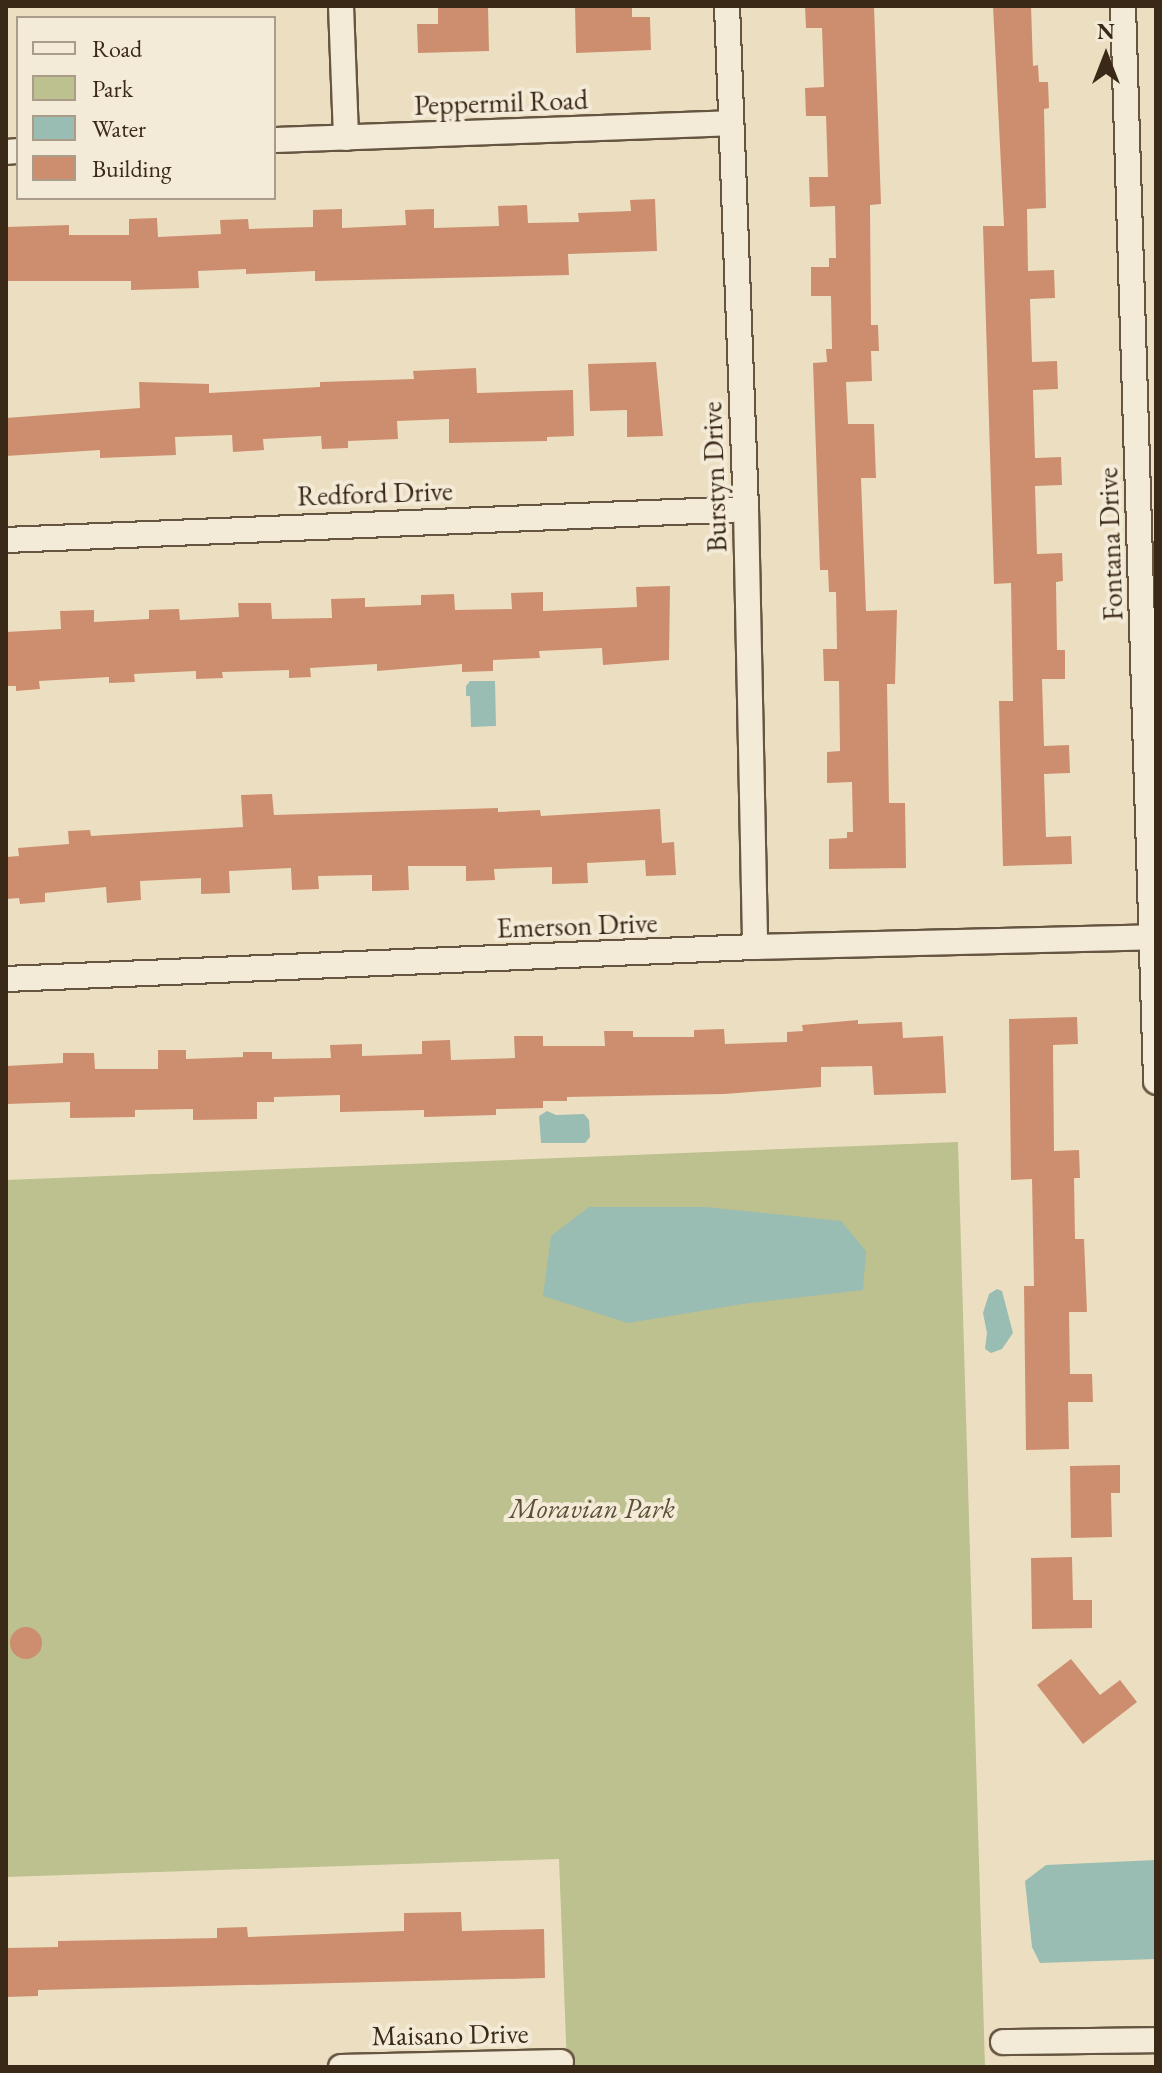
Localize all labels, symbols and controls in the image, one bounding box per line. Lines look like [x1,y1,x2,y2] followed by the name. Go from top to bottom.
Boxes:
[16,16,276,200] legend
[1066,16,1146,96] north arrow
[1097,17,1115,46] text: N
[92,33,142,64] text: Road
[92,73,133,104] text: Park
[414,82,588,122] street label: Peppermil Road
[92,113,146,144] text: Water
[92,153,172,184] text: Building
[695,401,733,553] street label: Burstyn Drive
[1091,467,1129,621] street label: Fontana Drive
[297,473,453,513] street label: Redford Drive
[496,905,658,945] street label: Emerson Drive
[509,1491,675,1525] park label: Moravian Park
[371,2016,529,2052] street label: Maisano Drive

